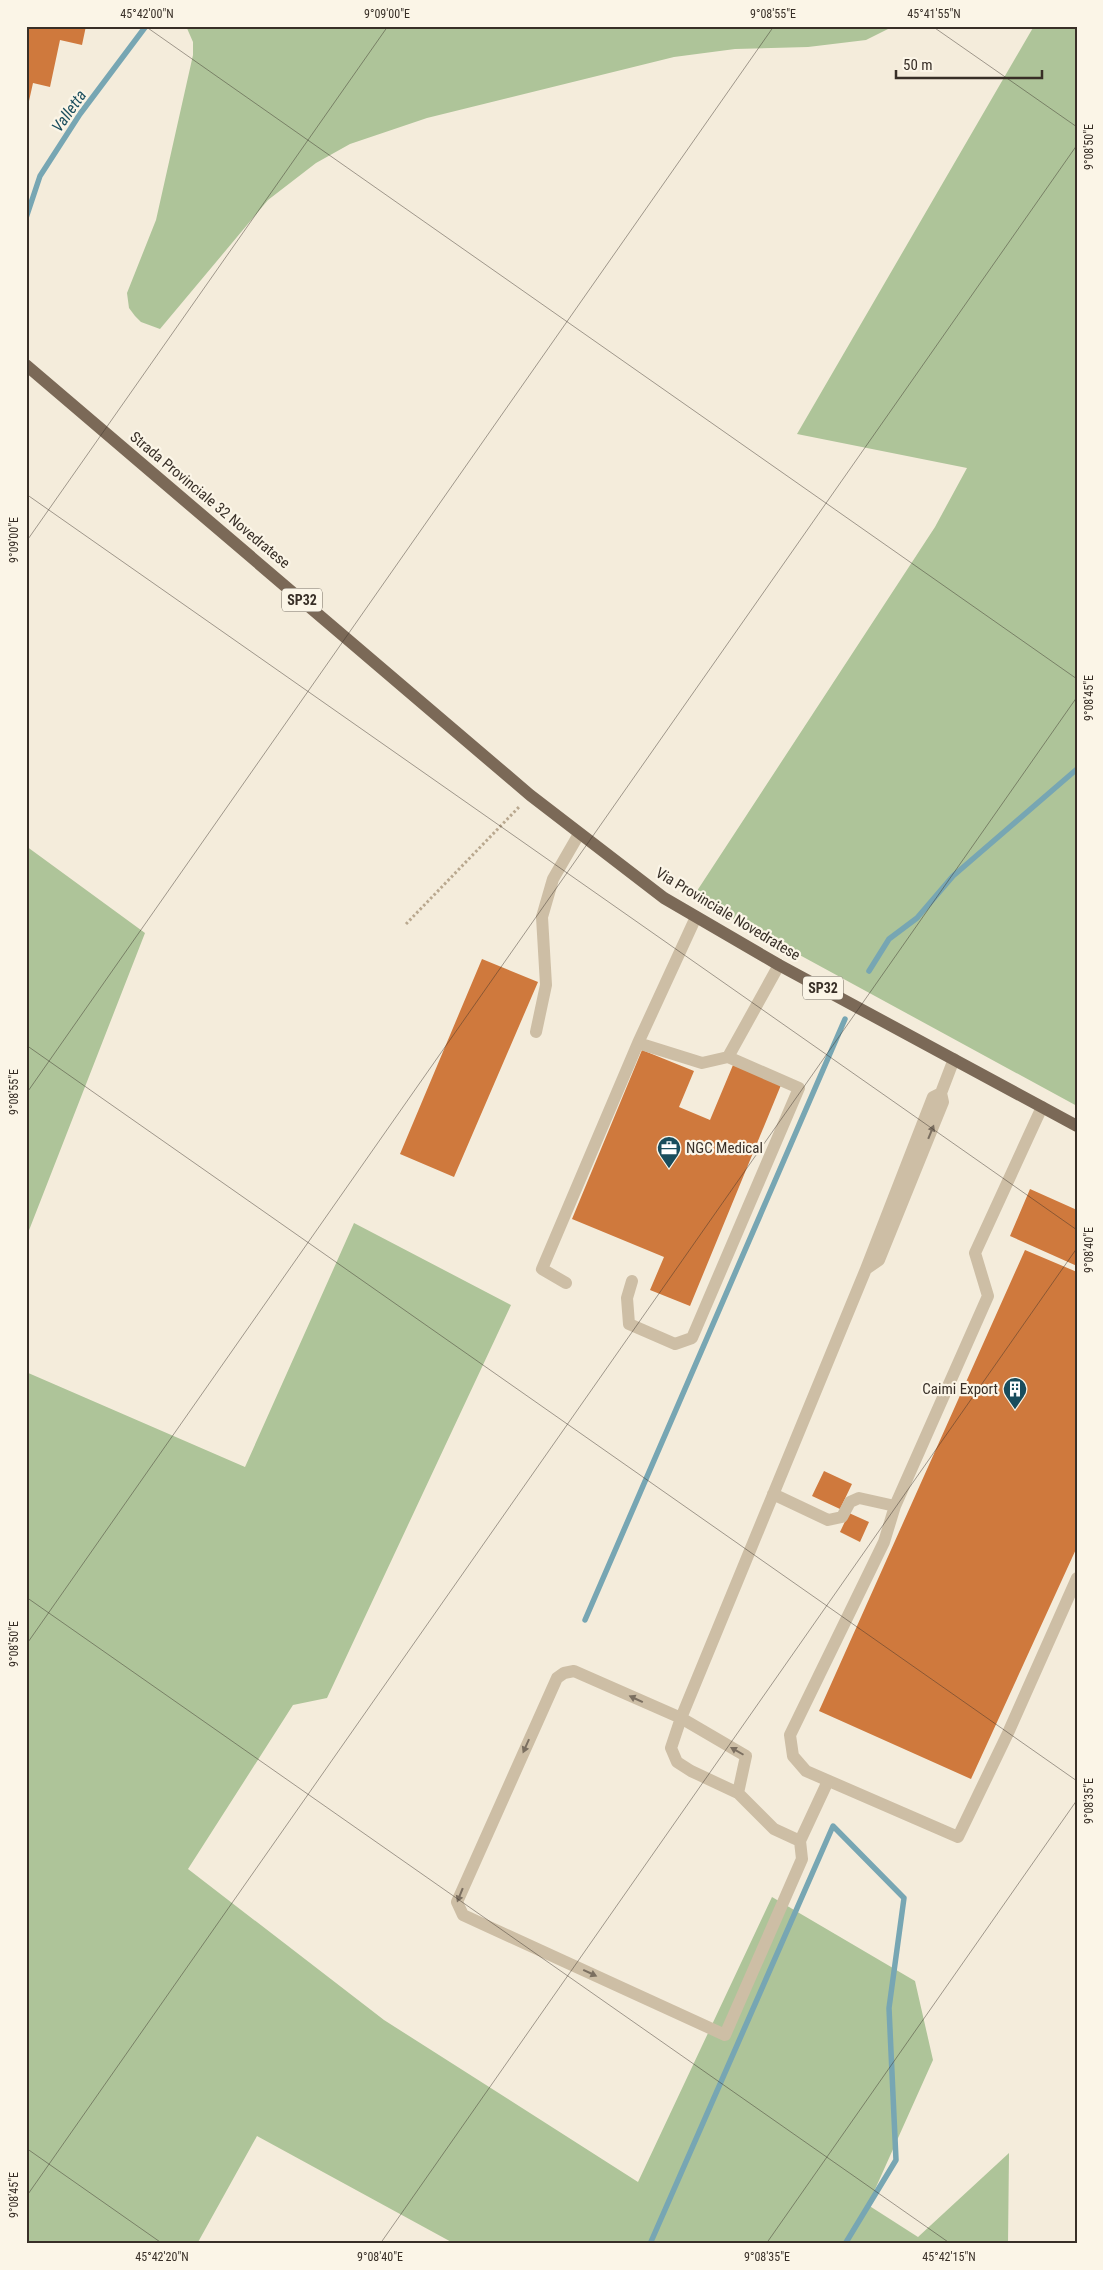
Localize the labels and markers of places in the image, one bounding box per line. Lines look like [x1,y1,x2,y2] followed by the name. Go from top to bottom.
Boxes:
[656,1135,682,1169] office icon: NGC Medical
[686,1139,763,1157] place label: NGC Medical
[1002,1376,1028,1410] building icon: Caimi Export
[922,1380,998,1398] place label: Caimi Export

